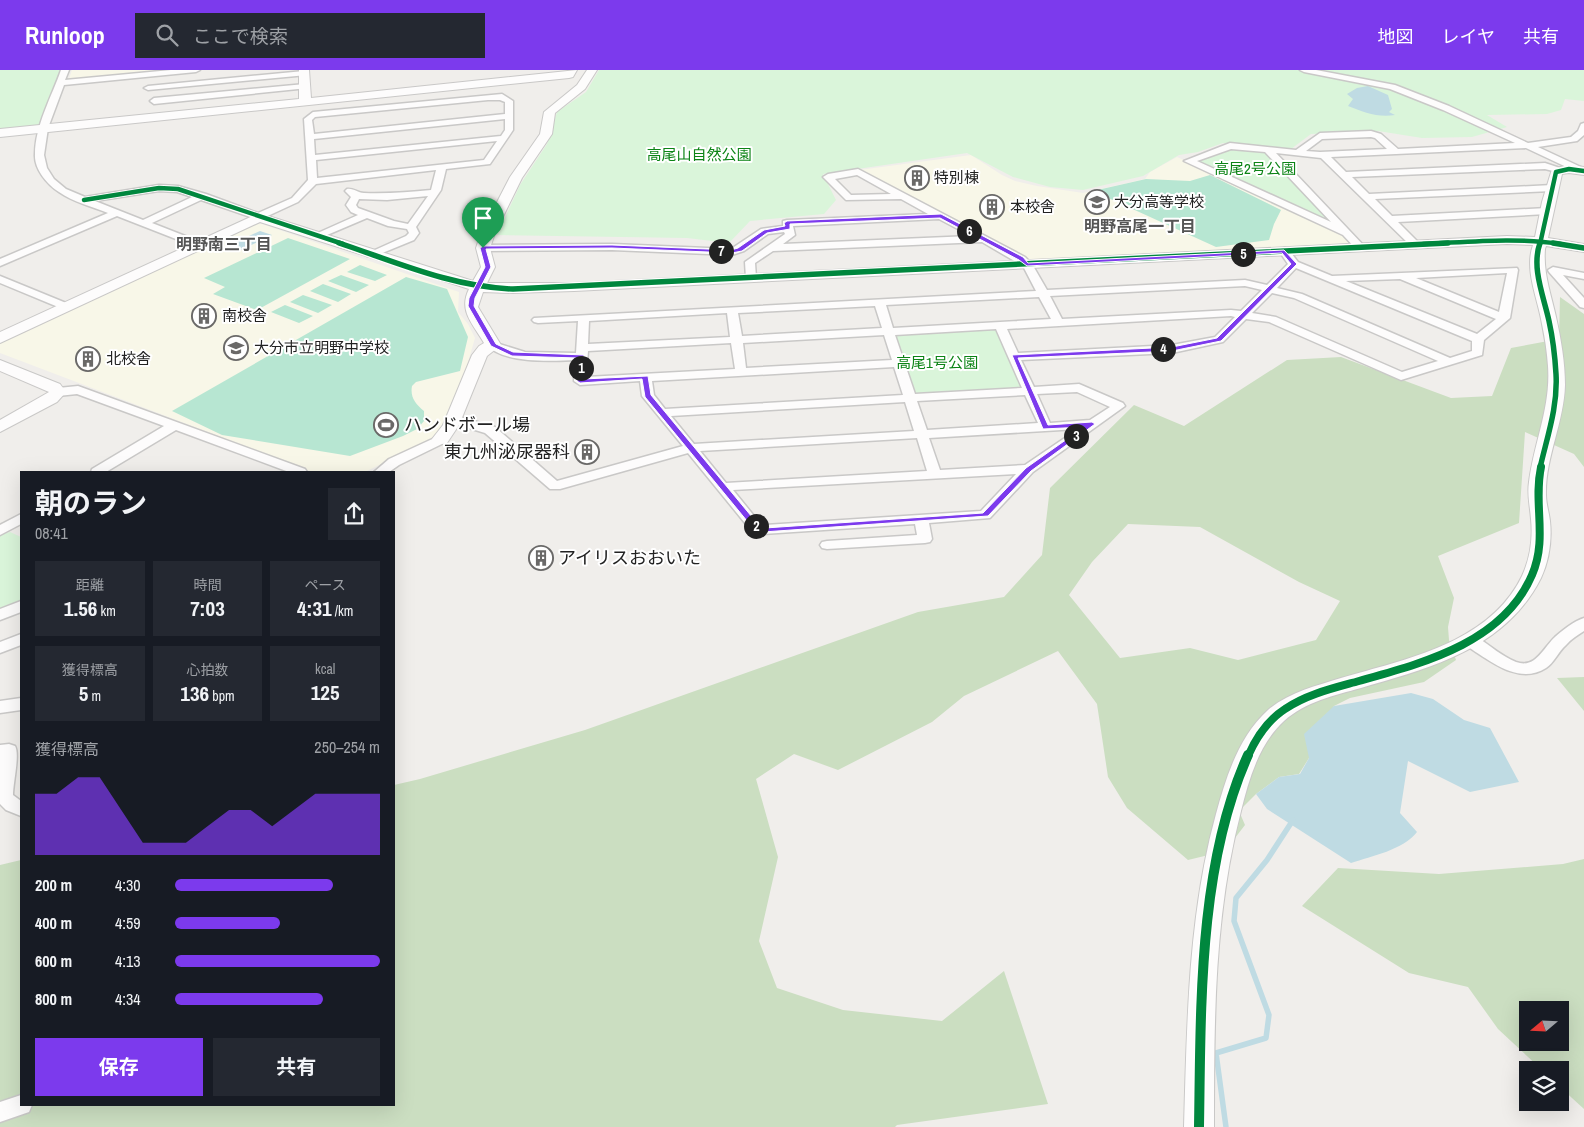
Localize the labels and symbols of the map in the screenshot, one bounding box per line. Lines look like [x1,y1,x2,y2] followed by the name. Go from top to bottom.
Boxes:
[646,144,752,165] park label: 高尾山自然公園
[1214,158,1296,179] park label: 高尾2号公園
[904,165,930,191] building icon: 特別棟
[934,167,979,188] place label: 特別棟
[1084,189,1110,215] school or university icon: 大分高等学校
[1114,191,1204,212] place label: 大分高等学校
[979,194,1005,220] building icon: 本校舎
[1010,196,1055,217] place label: 本校舎
[462,197,504,248] pin
[1084,215,1196,237] district label: 明野高尾一丁目
[956,218,982,244] pin: 6
[176,233,272,255] district label: 明野南三丁目
[708,238,734,264] pin: 7
[1230,242,1256,266] pin: 5
[191,303,217,329] building icon: 南校舎
[222,305,267,326] place label: 南校舎
[223,335,249,361] school or university icon: 大分市立明野中学校
[1150,336,1176,362] pin: 4
[254,337,389,358] place label: 大分市立明野中学校
[75,346,101,372] building icon: 北校舎
[106,348,151,369] place label: 北校舎
[896,352,978,373] park label: 高尾1号公園
[568,356,594,380] pin: 1
[373,412,399,438] sports icon: ハンドボール場
[404,412,530,437] place label: ハンドボール場
[1064,424,1088,448] pin: 3
[444,439,570,464] place label: 東九州泌尿器科
[574,439,600,465] building icon: 東九州泌尿器科
[744,514,768,538] pin: 2
[528,545,554,571] building icon: アイリスおおいた
[558,545,701,570] place label: アイリスおおいた
[1519,1001,1569,1051] north arrow

